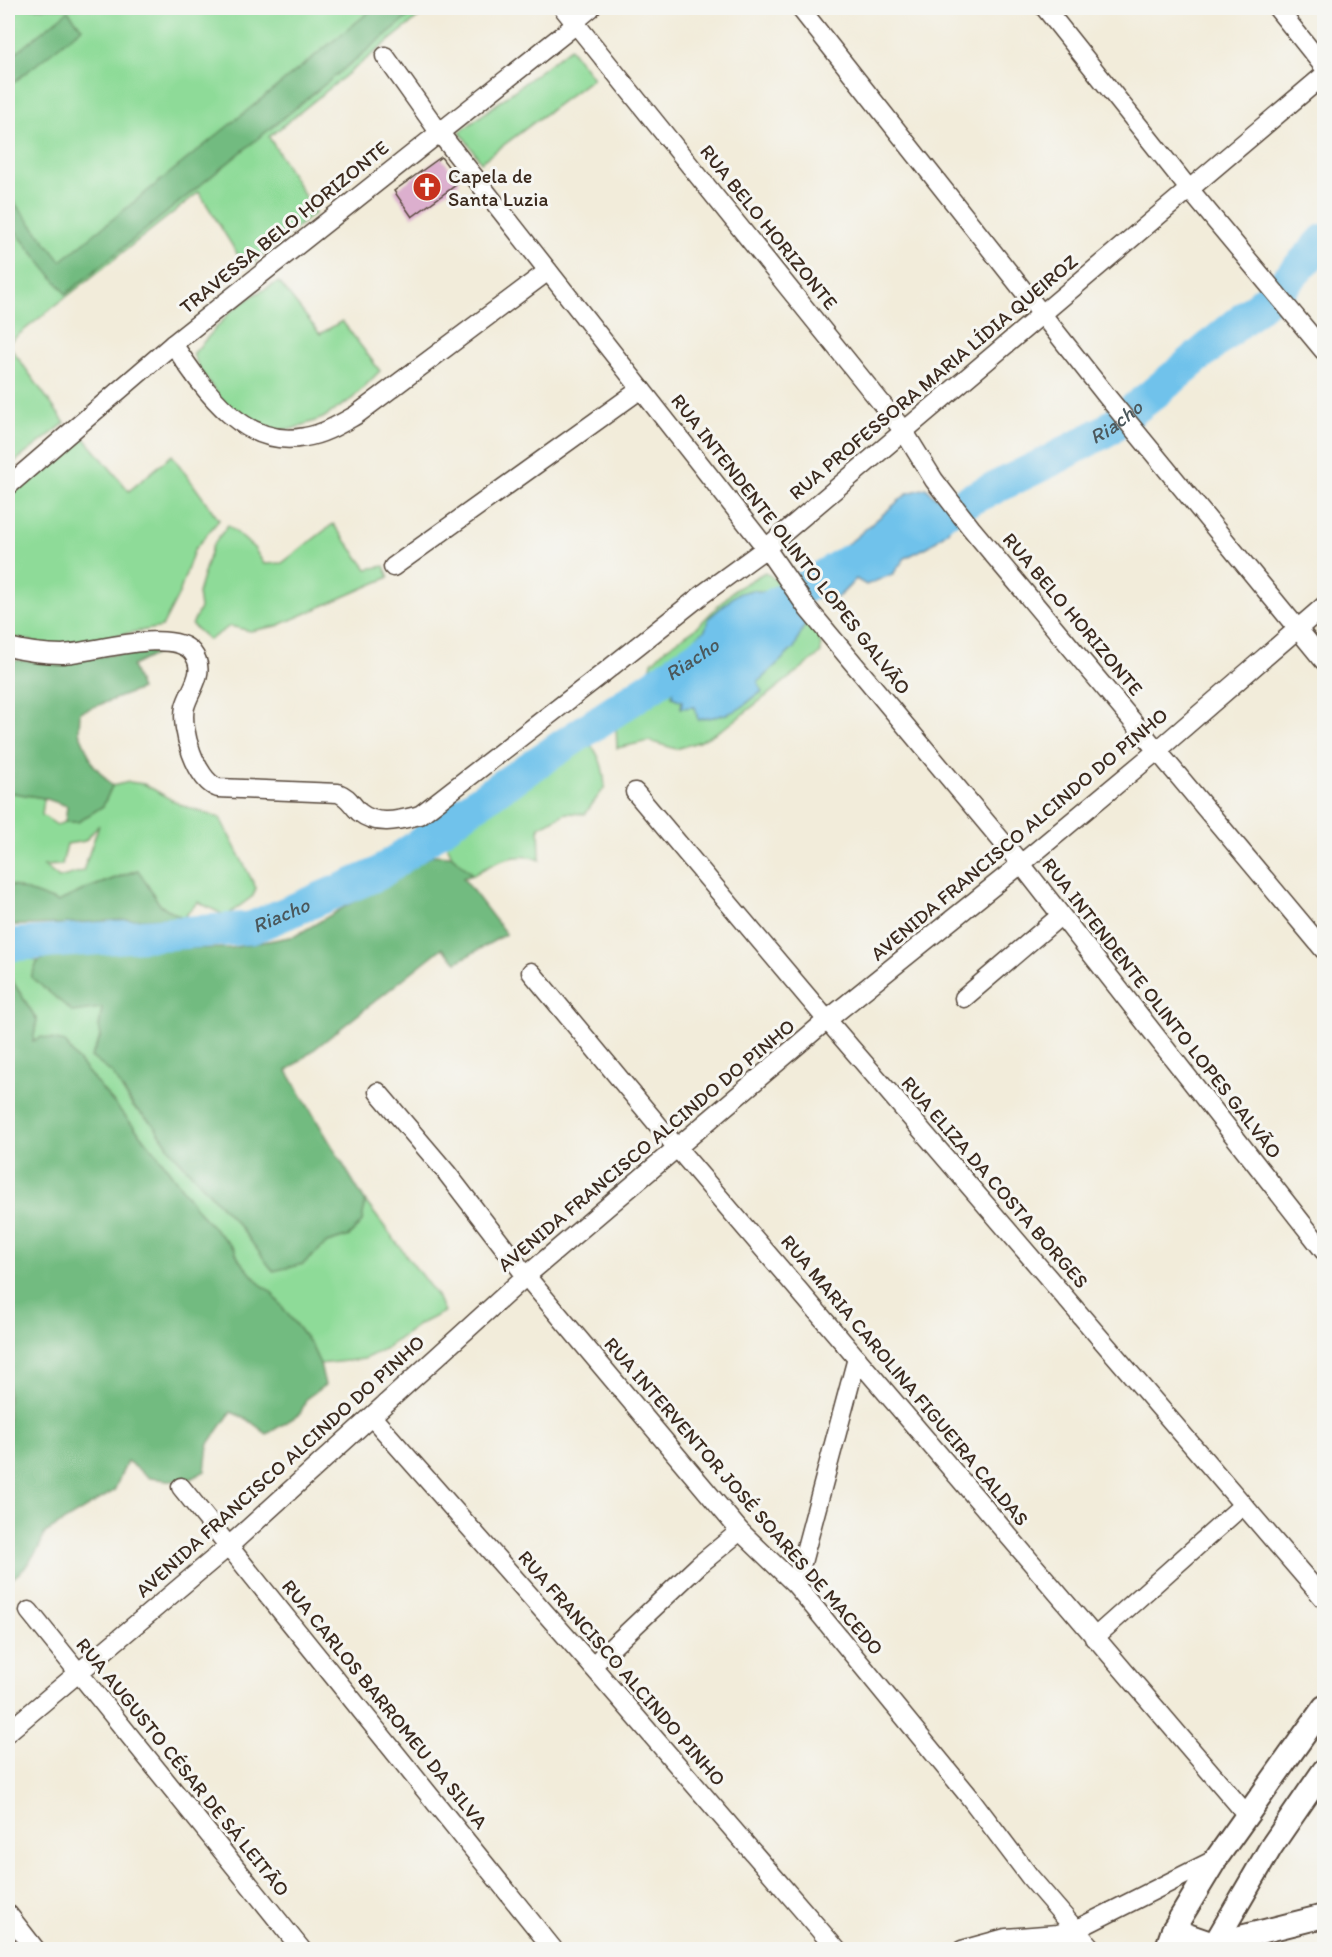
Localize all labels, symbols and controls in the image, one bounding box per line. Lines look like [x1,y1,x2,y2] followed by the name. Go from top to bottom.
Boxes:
[175,135,393,319] street label: TRAVESSA BELO HORIZONTE
[695,140,843,314] street label: RUA BELO HORIZONTE
[448,164,548,211] place label: Capela de Santa Luzia
[411,171,443,203] church icon: Capela de Santa Luzia
[784,249,1083,505] street label: RUA PROFESSORA MARIA LÍDIA QUEIROZ
[666,389,916,699] street label: RUA INTENDENTE OLINTO LOPES GALVÃO
[1085,393,1148,449] water label: Riacho
[998,528,1148,700] street label: RUA BELO HORIZONTE
[660,631,725,686] water label: Riacho
[866,703,1172,965] street label: AVENIDA FRANCISCO ALCINDO DO PINHO
[1037,853,1287,1163] street label: RUA INTENDENTE OLINTO LOPES GALVÃO
[248,891,314,938] water label: Riacho
[493,1014,799,1276] street label: AVENIDA FRANCISCO ALCINDO DO PINHO
[896,1071,1094,1293] street label: RUA ELIZA DA COSTA BORGES
[776,1229,1034,1531] street label: RUA MARIA CAROLINA FIGUEIRA CALDAS
[131,1330,429,1602] street label: AVENIDA FRANCISCO ALCINDO DO PINHO
[599,1332,889,1660] street label: RUA INTERVENTOR JOSÉ SOARES DE MACEDO
[513,1545,731,1791] street label: RUA FRANCISCO ALCINDO PINHO
[277,1575,493,1834] street label: RUA CARLOS BARROMEU DA SILVA
[71,1633,295,1901] street label: RUA AUGUSTO CÉSAR DE SÁ LEITÃO

